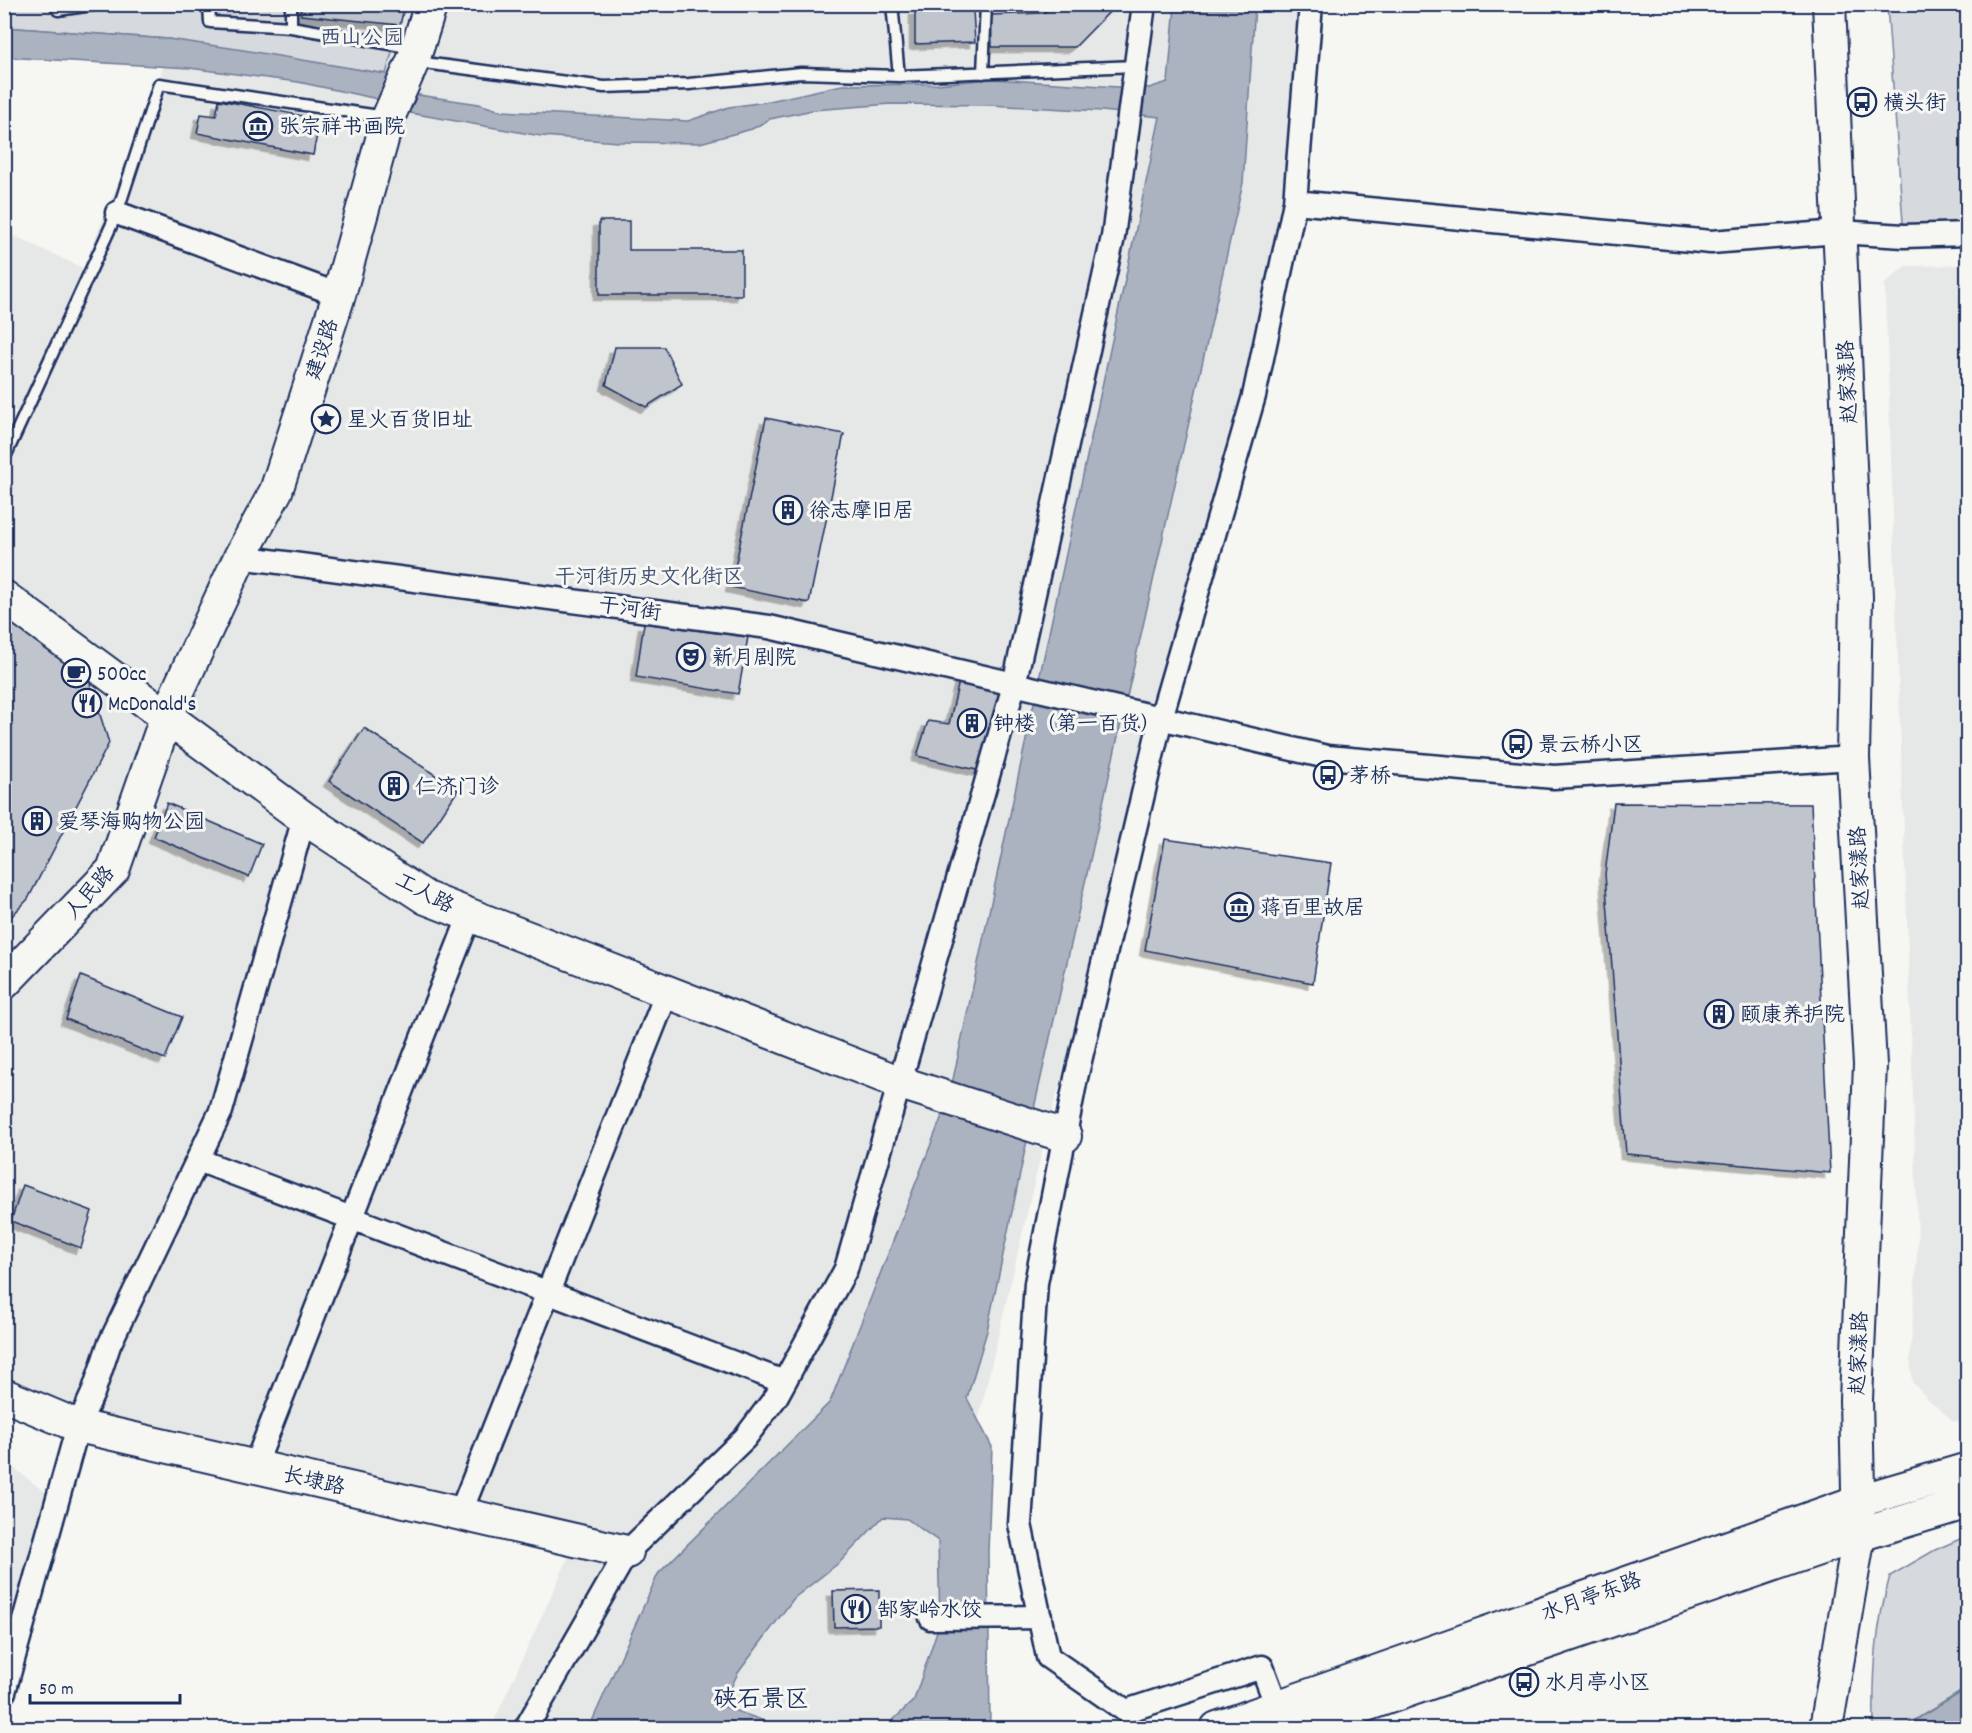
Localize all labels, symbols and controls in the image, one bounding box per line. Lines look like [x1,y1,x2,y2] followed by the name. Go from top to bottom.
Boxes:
[320,25,404,55] park label: 西山公园
[1846,86,1878,118] bus stop icon: 横头街
[1883,90,1946,120] place label: 横头街
[242,110,274,142] museum icon: 张宗祥书画院
[279,114,405,144] place label: 张宗祥书画院
[300,315,348,385] street label: 建设路
[1833,339,1867,425] street label: 赵家漾路
[310,403,342,435] place icon: 星火百货旧址
[347,407,473,437] place label: 星火百货旧址
[772,494,804,526] building icon: 徐志摩旧居
[809,498,914,528] place label: 徐志摩旧居
[555,564,744,594] park label: 干河街历史文化街区
[596,592,663,630] street label: 干河街
[675,641,707,673] theatre icon: 新月剧院
[712,645,796,675] place label: 新月剧院
[60,657,92,689] cafe icon: 500cc
[97,661,147,691] place label: 500cc
[71,687,103,719] restaurant icon: McDonald's
[108,691,196,721] place label: McDonald's
[956,707,988,739] building icon: 钟楼（第一百货）
[993,711,1161,741] place label: 钟楼（第一百货）
[1501,728,1533,760] bus stop icon: 景云桥小区
[1538,732,1643,762] place label: 景云桥小区
[1312,759,1344,791] bus stop icon: 茅桥
[1349,763,1391,793] place label: 茅桥
[378,770,410,802] building icon: 仁济门诊
[415,774,499,804] place label: 仁济门诊
[21,805,53,837] building icon: 爱琴海购物公园
[58,809,205,839] place label: 爱琴海购物公园
[1845,825,1879,911] street label: 赵家漾路
[59,860,123,928] street label: 人民路
[389,867,458,923] street label: 工人路
[1223,891,1255,923] museum icon: 蒋百里故居
[1260,895,1365,925] place label: 蒋百里故居
[1703,998,1735,1030] building icon: 颐康养护院
[1740,1002,1845,1032] place label: 颐康养护院
[1845,1311,1877,1396] street label: 赵家漾路
[279,1461,347,1505] street label: 长埭路
[1538,1567,1646,1631] street label: 水月亭东路
[840,1593,872,1625] restaurant icon: 郜家岭水饺
[877,1597,982,1627] place label: 郜家岭水饺
[1508,1666,1540,1698] bus stop icon: 水月亭小区
[30,1667,180,1705] scale bar
[1545,1670,1650,1700] place label: 水月亭小区
[39,1678,74,1703] text: 50 m
[713,1684,809,1718] district label: 硖石景区

